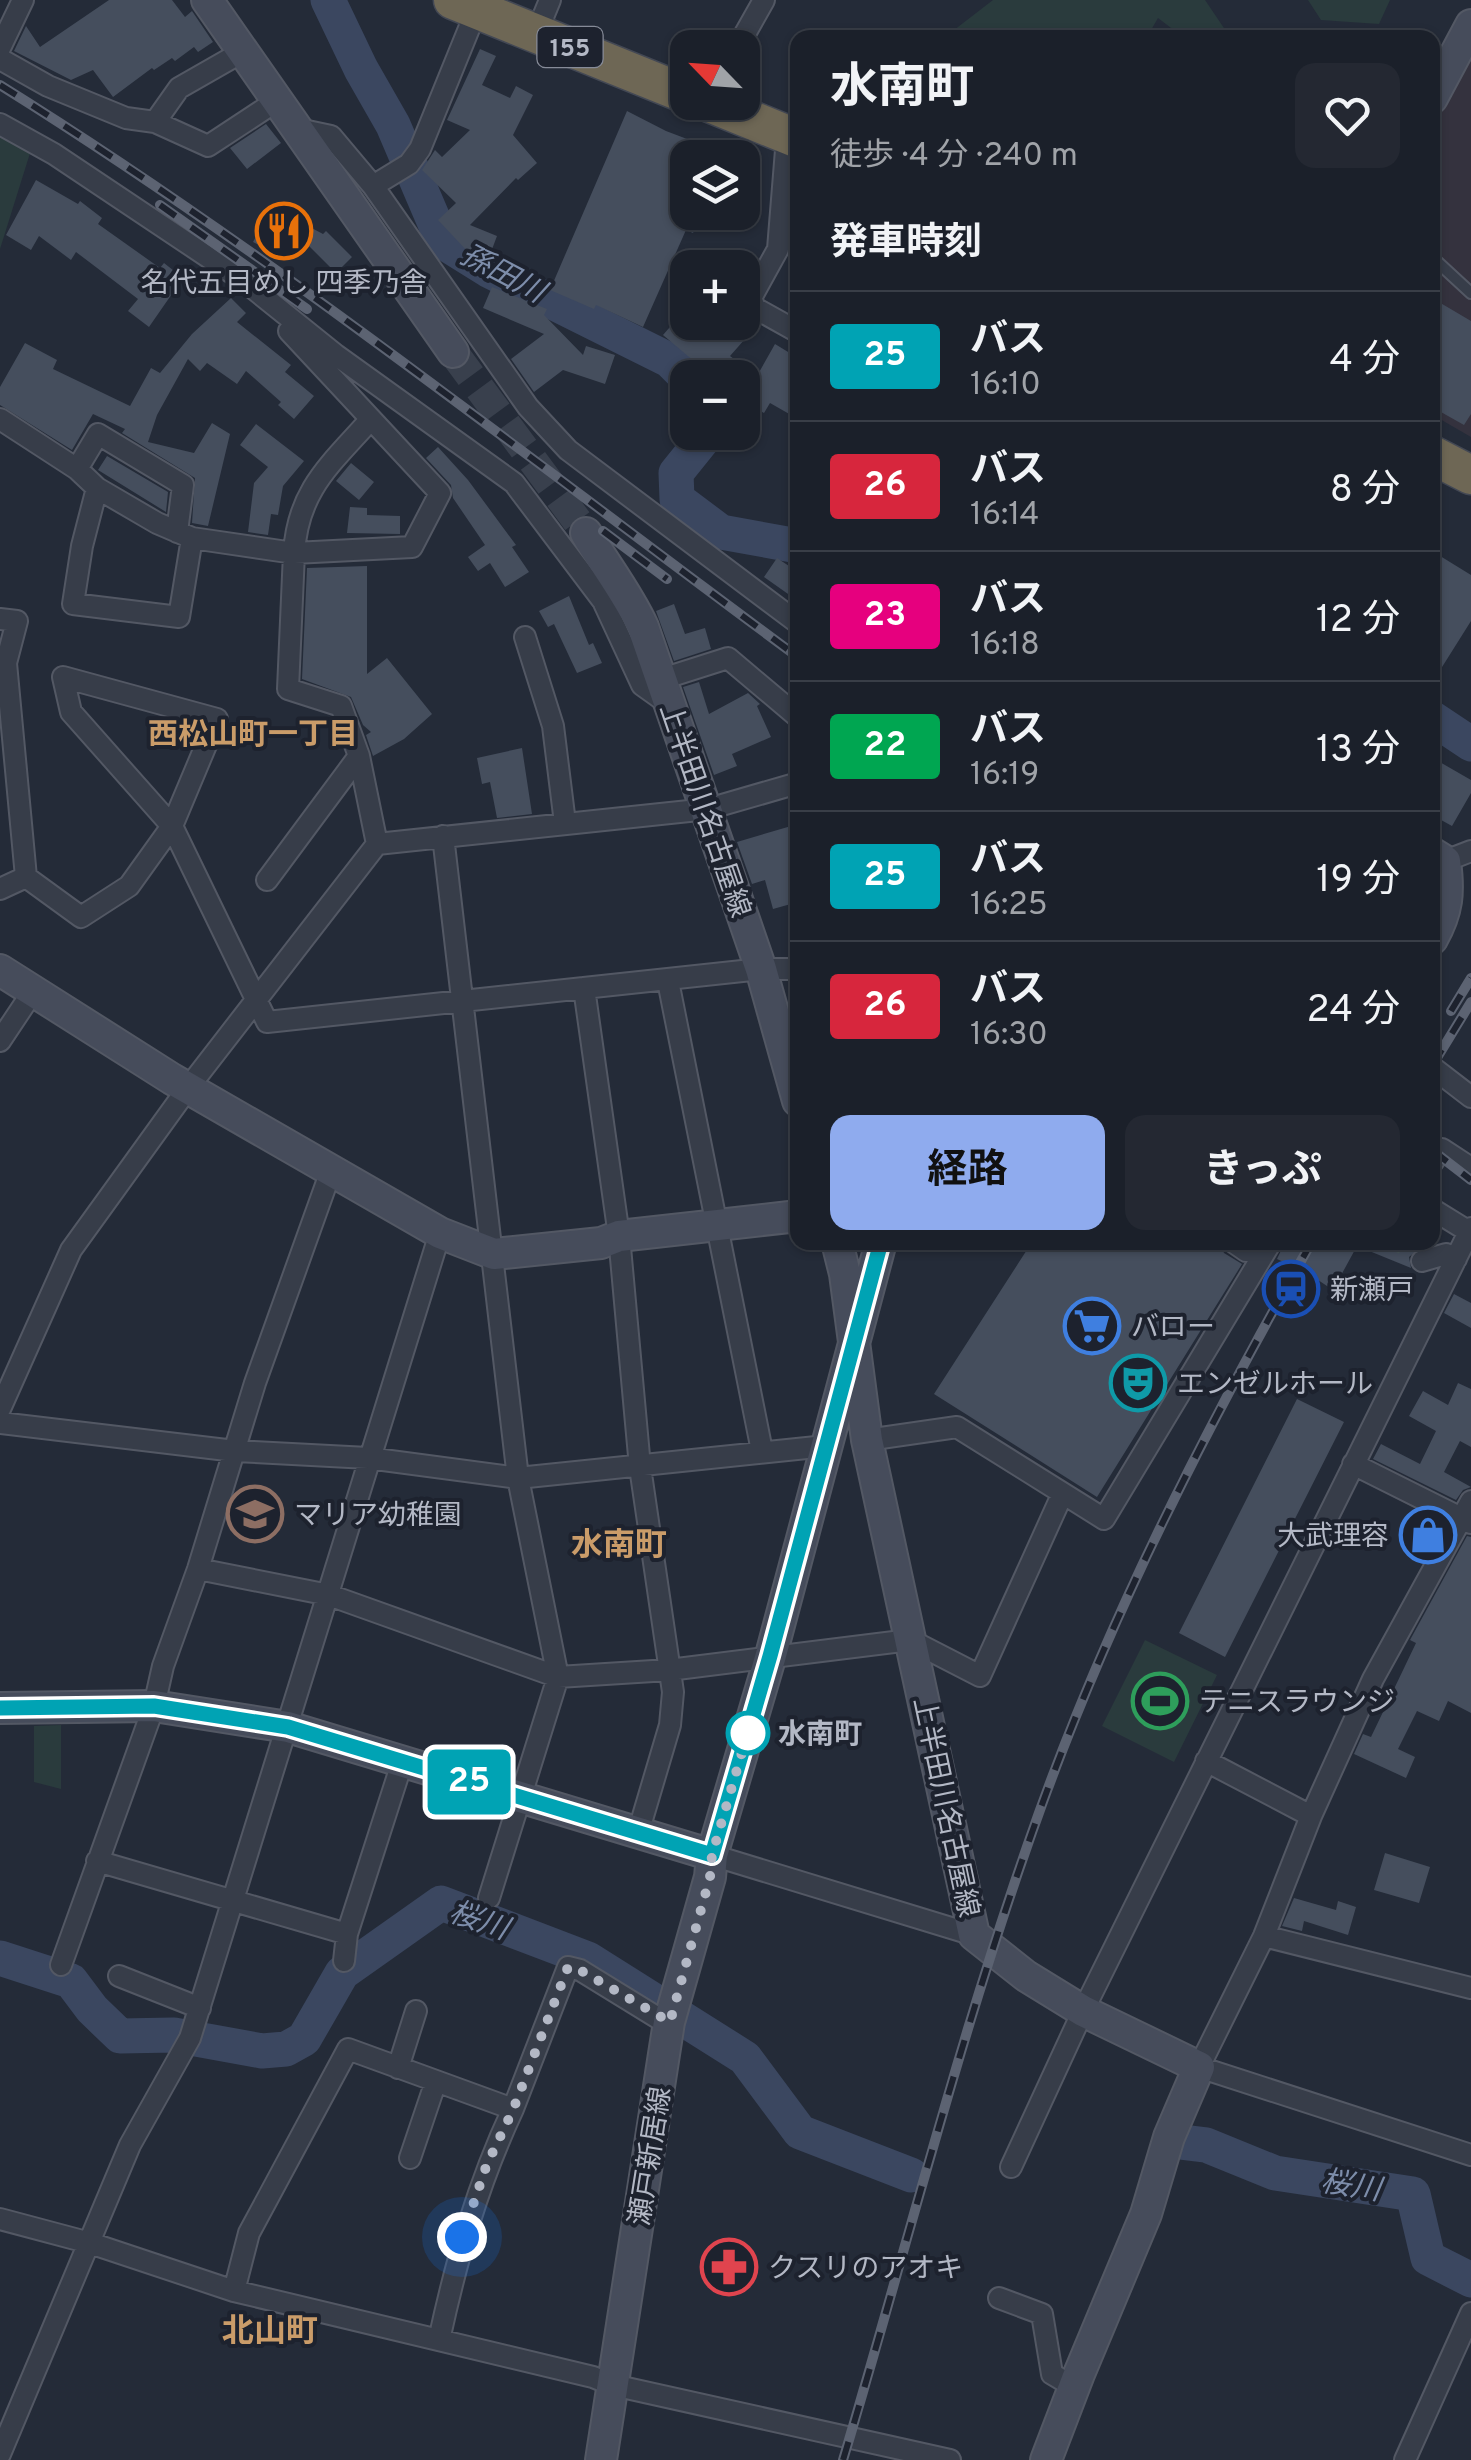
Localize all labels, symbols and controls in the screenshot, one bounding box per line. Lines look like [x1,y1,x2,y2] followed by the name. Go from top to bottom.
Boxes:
[538,27,602,67] road number: 155
[670,30,760,120] north arrow
[670,30,760,450] map controls
[830,60,974,120] text: 水南町
[1295,63,1400,168] button: heart
[830,137,1078,177] text: 徒歩 · 4 分 · 240 m
[670,140,760,230] button: layers
[254,201,314,261] restaurant icon: 名代五目めし 四季乃舎
[830,220,982,269] text: 発車時刻
[453,238,553,314] water label: 孫田川
[670,250,760,340] button: +
[141,267,427,303] place label: 名代五目めし 四季乃舎
[970,317,1046,366] text: バス
[864,334,906,378] text: 25
[1329,337,1400,386] text: 4 分
[670,360,760,450] button: −
[970,366,1041,406] text: 16:10
[970,447,1046,496] text: バス
[864,464,906,508] text: 26
[1330,467,1400,516] text: 8 分
[970,496,1039,536] text: 16:14
[970,577,1046,626] text: バス
[864,594,906,638] text: 23
[1316,597,1400,646] text: 12 分
[970,626,1040,666] text: 16:18
[650,699,757,923] street label: 上半田川名古屋線
[970,707,1046,756] text: バス
[148,718,358,755] district label: 西松山町一丁目
[864,724,906,768] text: 22
[1316,727,1400,776] text: 13 分
[970,756,1039,796] text: 16:19
[970,837,1046,886] text: バス
[864,854,906,898] text: 25
[1316,857,1400,906] text: 19 分
[970,886,1048,926] text: 16:25
[970,967,1046,1016] text: バス
[864,984,906,1028] text: 26
[1307,987,1400,1036] text: 24 分
[970,1016,1048,1056] text: 16:30
[830,1115,1105,1230] button: 経路
[1125,1115,1400,1230] button: きっぷ
[1261,1259,1321,1319] station icon: 新瀬戸
[1330,1274,1414,1310] place label: 新瀬戸
[1062,1296,1122,1356] supermarket icon: バロー
[1131,1311,1215,1347] place label: バロー
[1108,1353,1168,1413] theatre icon: エンゼルホール
[1177,1368,1373,1404] place label: エンゼルホール
[225,1484,285,1544] school or university icon: マリア幼稚園
[294,1499,462,1535] place label: マリア幼稚園
[1398,1505,1458,1565] shop icon: 大武理容
[1277,1520,1389,1556] place label: 大武理容
[571,1527,667,1567] district label: 水南町
[1130,1671,1190,1731] sports icon: テニスラウンジ
[1199,1686,1395,1722] place label: テニスラウンジ
[903,1694,985,1921] street label: 上半田川名古屋線
[727,1712,769,1754] marker: 水南町
[778,1718,862,1754] place label: 水南町
[424,1750,514,1814] line badge: 25
[448,1760,490,1804] text: 25
[444,1895,515,1951] water label: 桜川
[623,2085,681,2228] street label: 瀬戸新居線
[1318,2165,1386,2211] water label: 桜川
[437,2212,487,2262] your location
[699,2237,759,2297] pharmacy icon: クスリのアオキ
[768,2252,963,2288] place label: クスリのアオキ
[222,2313,318,2353] district label: 北山町

